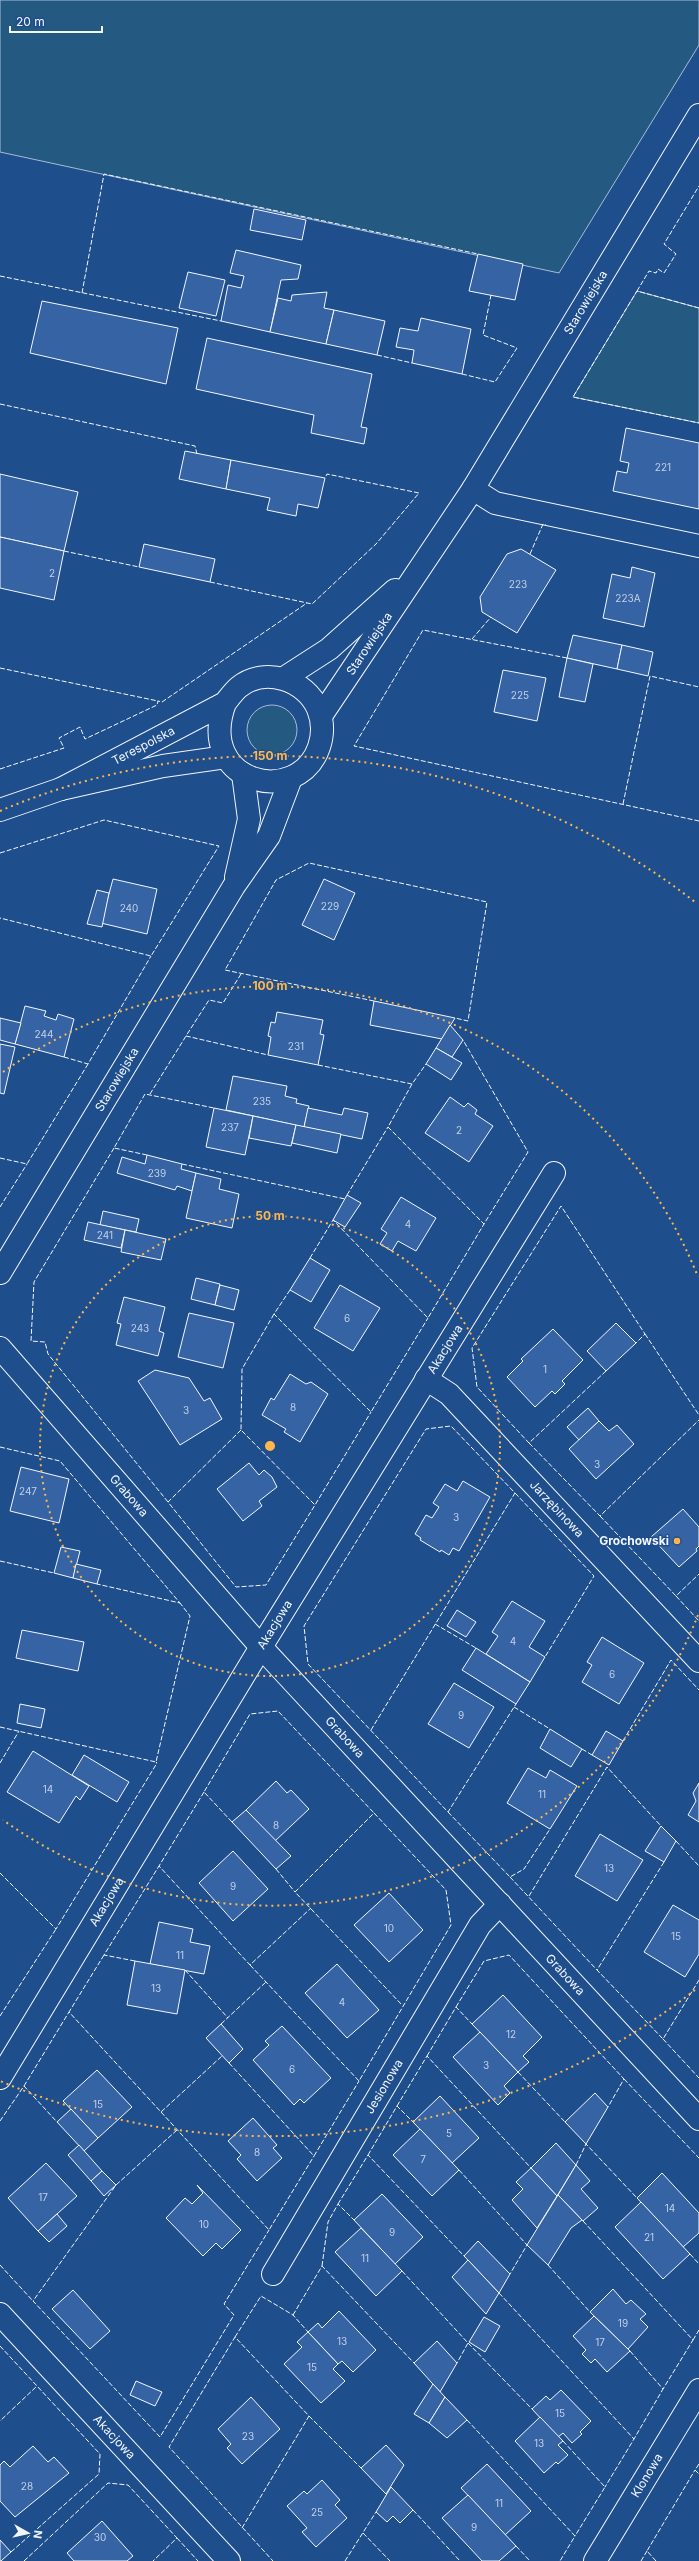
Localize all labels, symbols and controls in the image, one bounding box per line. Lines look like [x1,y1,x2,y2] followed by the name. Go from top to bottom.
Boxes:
[10,8,102,34] scale bar
[16,14,45,29] text: 20 m
[560,268,610,337] street label: Starowiejska
[655,461,671,473] house number: 221
[49,567,55,579] house number: 2
[509,578,527,590] house number: 223
[615,592,641,604] house number: 223A
[343,609,395,678] street label: Starowiejska
[511,689,529,701] house number: 225
[109,723,177,768] street label: Terespolska
[253,748,287,763] text: 150 m
[321,900,339,912] house number: 229
[120,902,138,914] house number: 240
[252,978,288,993] text: 100 m
[35,1028,53,1040] house number: 244
[288,1040,304,1052] house number: 231
[91,1045,142,1114] street label: Starowiejska
[253,1095,271,1107] house number: 235
[221,1121,239,1133] house number: 237
[456,1124,462,1136] house number: 2
[148,1167,166,1179] house number: 239
[255,1208,285,1223] text: 50 m
[405,1218,411,1230] house number: 4
[97,1229,113,1241] house number: 241
[344,1312,350,1324] house number: 6
[131,1322,149,1334] house number: 243
[424,1322,466,1376] street label: Akacjowa
[543,1363,547,1375] house number: 1
[290,1401,296,1413] house number: 8
[183,1404,189,1416] house number: 3
[263,1439,277,1453] centre of rings
[594,1458,600,1470] house number: 3
[107,1471,152,1520] street label: Grabowa
[527,1477,587,1540] street label: Jarzębinowa
[19,1485,37,1497] house number: 247
[453,1511,459,1523] house number: 3
[599,1533,669,1548] place label: Grochowski
[672,1536,682,1546] marker: Grochowski
[253,1597,295,1652] street label: Akacjowa
[510,1635,516,1647] house number: 4
[609,1668,615,1680] house number: 6
[458,1709,464,1721] house number: 9
[322,1713,368,1761] street label: Grabowa
[43,1783,53,1795] house number: 14
[538,1788,546,1800] house number: 11
[273,1819,279,1831] house number: 8
[604,1862,614,1874] house number: 13
[86,1874,127,1929] street label: Akacjowa
[230,1880,236,1892] house number: 9
[384,1922,394,1934] house number: 10
[671,1930,681,1942] house number: 15
[176,1949,184,1961] house number: 11
[543,1951,588,1998] street label: Grabowa
[151,1982,161,1994] house number: 13
[339,1996,345,2008] house number: 4
[506,2028,516,2040] house number: 12
[362,2056,406,2116] street label: Jesionowa
[483,2059,489,2071] house number: 3
[289,2063,295,2075] house number: 6
[93,2098,103,2110] house number: 15
[446,2127,452,2139] house number: 5
[254,2146,260,2158] house number: 8
[420,2153,426,2165] house number: 7
[38,2191,48,2203] house number: 17
[665,2202,675,2214] house number: 14
[199,2218,209,2230] house number: 10
[389,2226,395,2238] house number: 9
[644,2231,654,2243] house number: 21
[361,2252,369,2264] house number: 11
[618,2317,628,2329] house number: 19
[337,2335,347,2347] house number: 13
[595,2336,605,2348] house number: 17
[307,2361,317,2373] house number: 15
[555,2407,565,2419] house number: 15
[90,2412,139,2462] street label: Akacjowa
[242,2430,254,2442] house number: 23
[534,2437,544,2449] house number: 13
[627,2451,666,2500] street label: Klonowa
[21,2480,33,2492] house number: 28
[495,2497,503,2509] house number: 11
[311,2506,323,2518] house number: 25
[8,2513,48,2553] north arrow
[471,2521,477,2533] house number: 9
[30,2529,45,2540] text: N
[94,2531,106,2543] house number: 30

